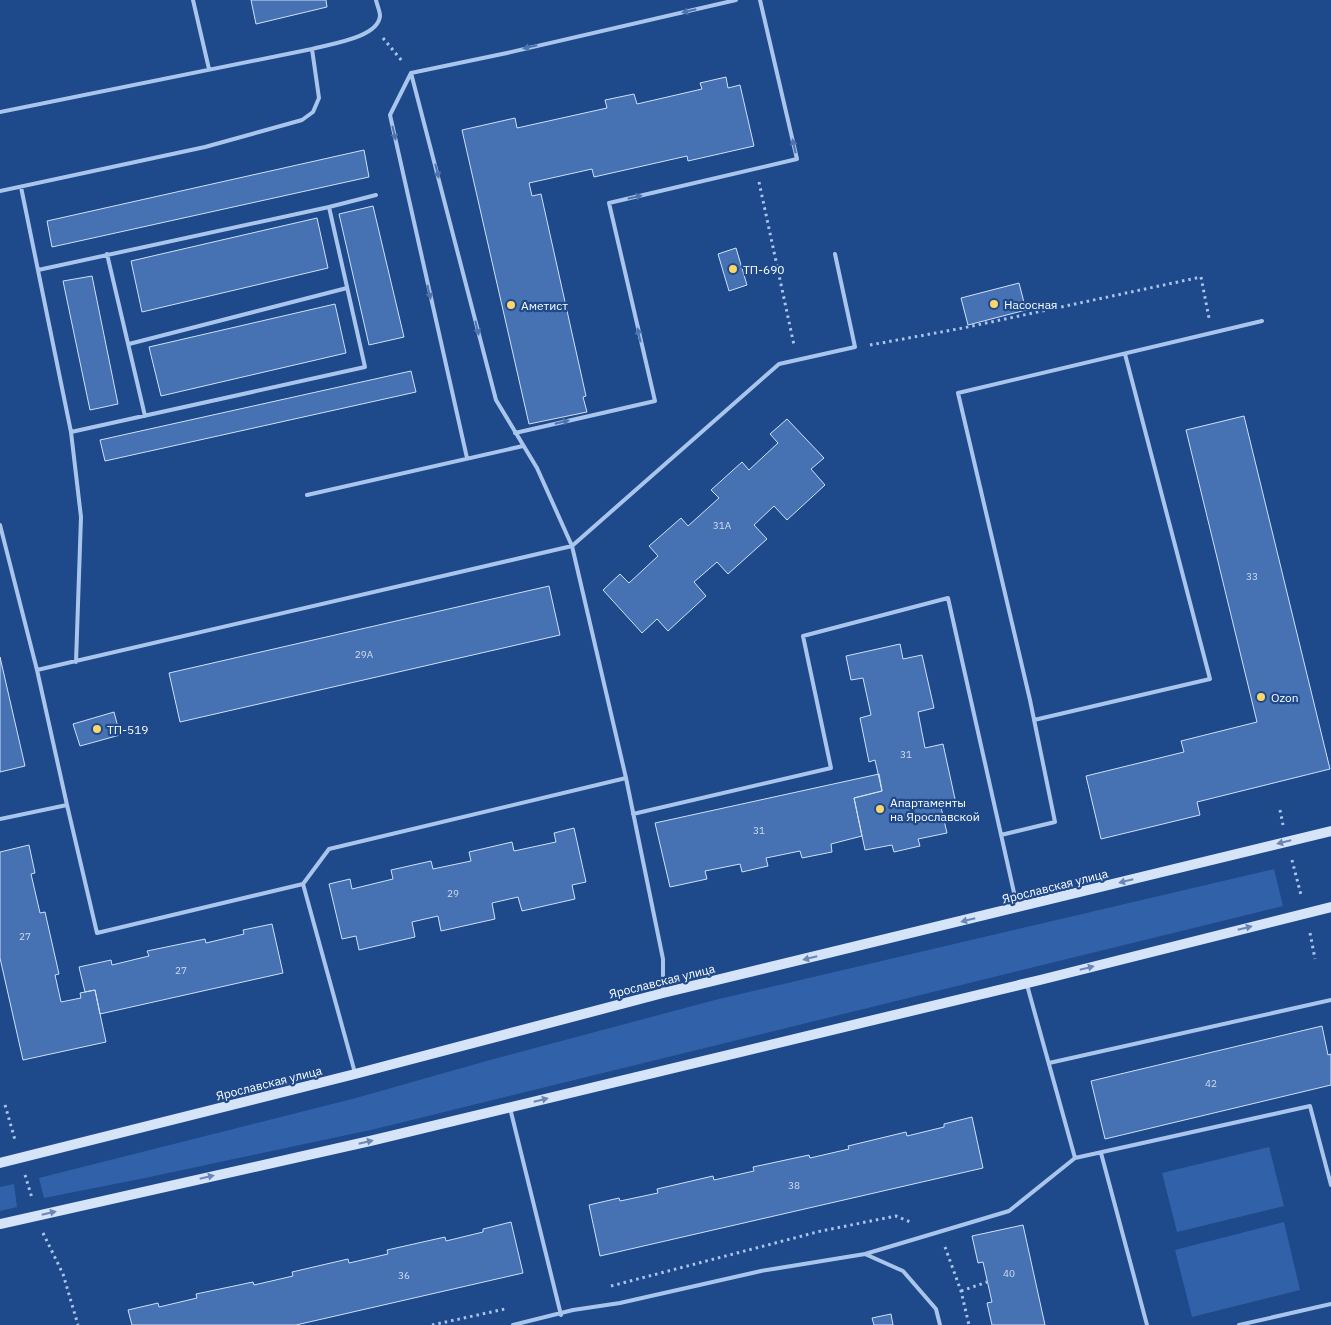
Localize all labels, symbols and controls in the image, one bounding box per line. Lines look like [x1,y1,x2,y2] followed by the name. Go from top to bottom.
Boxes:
[681,7,696,15] one-way arrow
[523,43,538,51] one-way arrow
[390,126,398,141] one-way arrow
[790,138,798,153] one-way arrow
[433,163,441,178] one-way arrow
[627,193,642,201] one-way arrow
[743,262,785,277] place label: ТП-690
[727,263,739,275] marker: ТП-690
[425,284,433,299] one-way arrow
[1004,297,1058,312] place label: Насосная
[521,298,568,313] place label: Аметист
[988,298,1000,310] marker: Насосная
[505,299,517,311] marker: Аметист
[473,321,481,336] one-way arrow
[635,327,643,343] one-way arrow
[555,418,570,426] one-way arrow
[713,519,732,532] house number: 31А
[1246,570,1258,583] house number: 33
[355,648,374,661] house number: 29А
[1271,690,1298,705] place label: Ozon
[1255,691,1267,703] marker: Ozon
[107,722,149,737] place label: ТП-519
[91,723,103,735] marker: ТП-519
[900,748,912,761] house number: 31
[890,795,980,824] place label: Апартаменты на Ярославской
[874,803,886,815] marker: Апартаменты на Ярославской
[753,824,765,837] house number: 31
[1276,838,1291,846] one-way arrow
[1000,865,1110,906] street label: Ярославская улица
[1118,877,1133,885] one-way arrow
[447,887,459,900] house number: 29
[961,916,976,924] one-way arrow
[1237,924,1252,932] one-way arrow
[19,930,31,943] house number: 27
[803,954,818,962] one-way arrow
[607,960,717,1001] street label: Ярославская улица
[1080,963,1095,971] one-way arrow
[175,964,187,977] house number: 27
[214,1062,324,1103] street label: Ярославская улица
[1205,1077,1217,1090] house number: 42
[534,1096,549,1104] one-way arrow
[358,1138,374,1146] one-way arrow
[200,1173,215,1181] one-way arrow
[788,1179,800,1192] house number: 38
[41,1208,57,1216] one-way arrow
[1003,1267,1015,1280] house number: 40
[398,1269,410,1282] house number: 36

